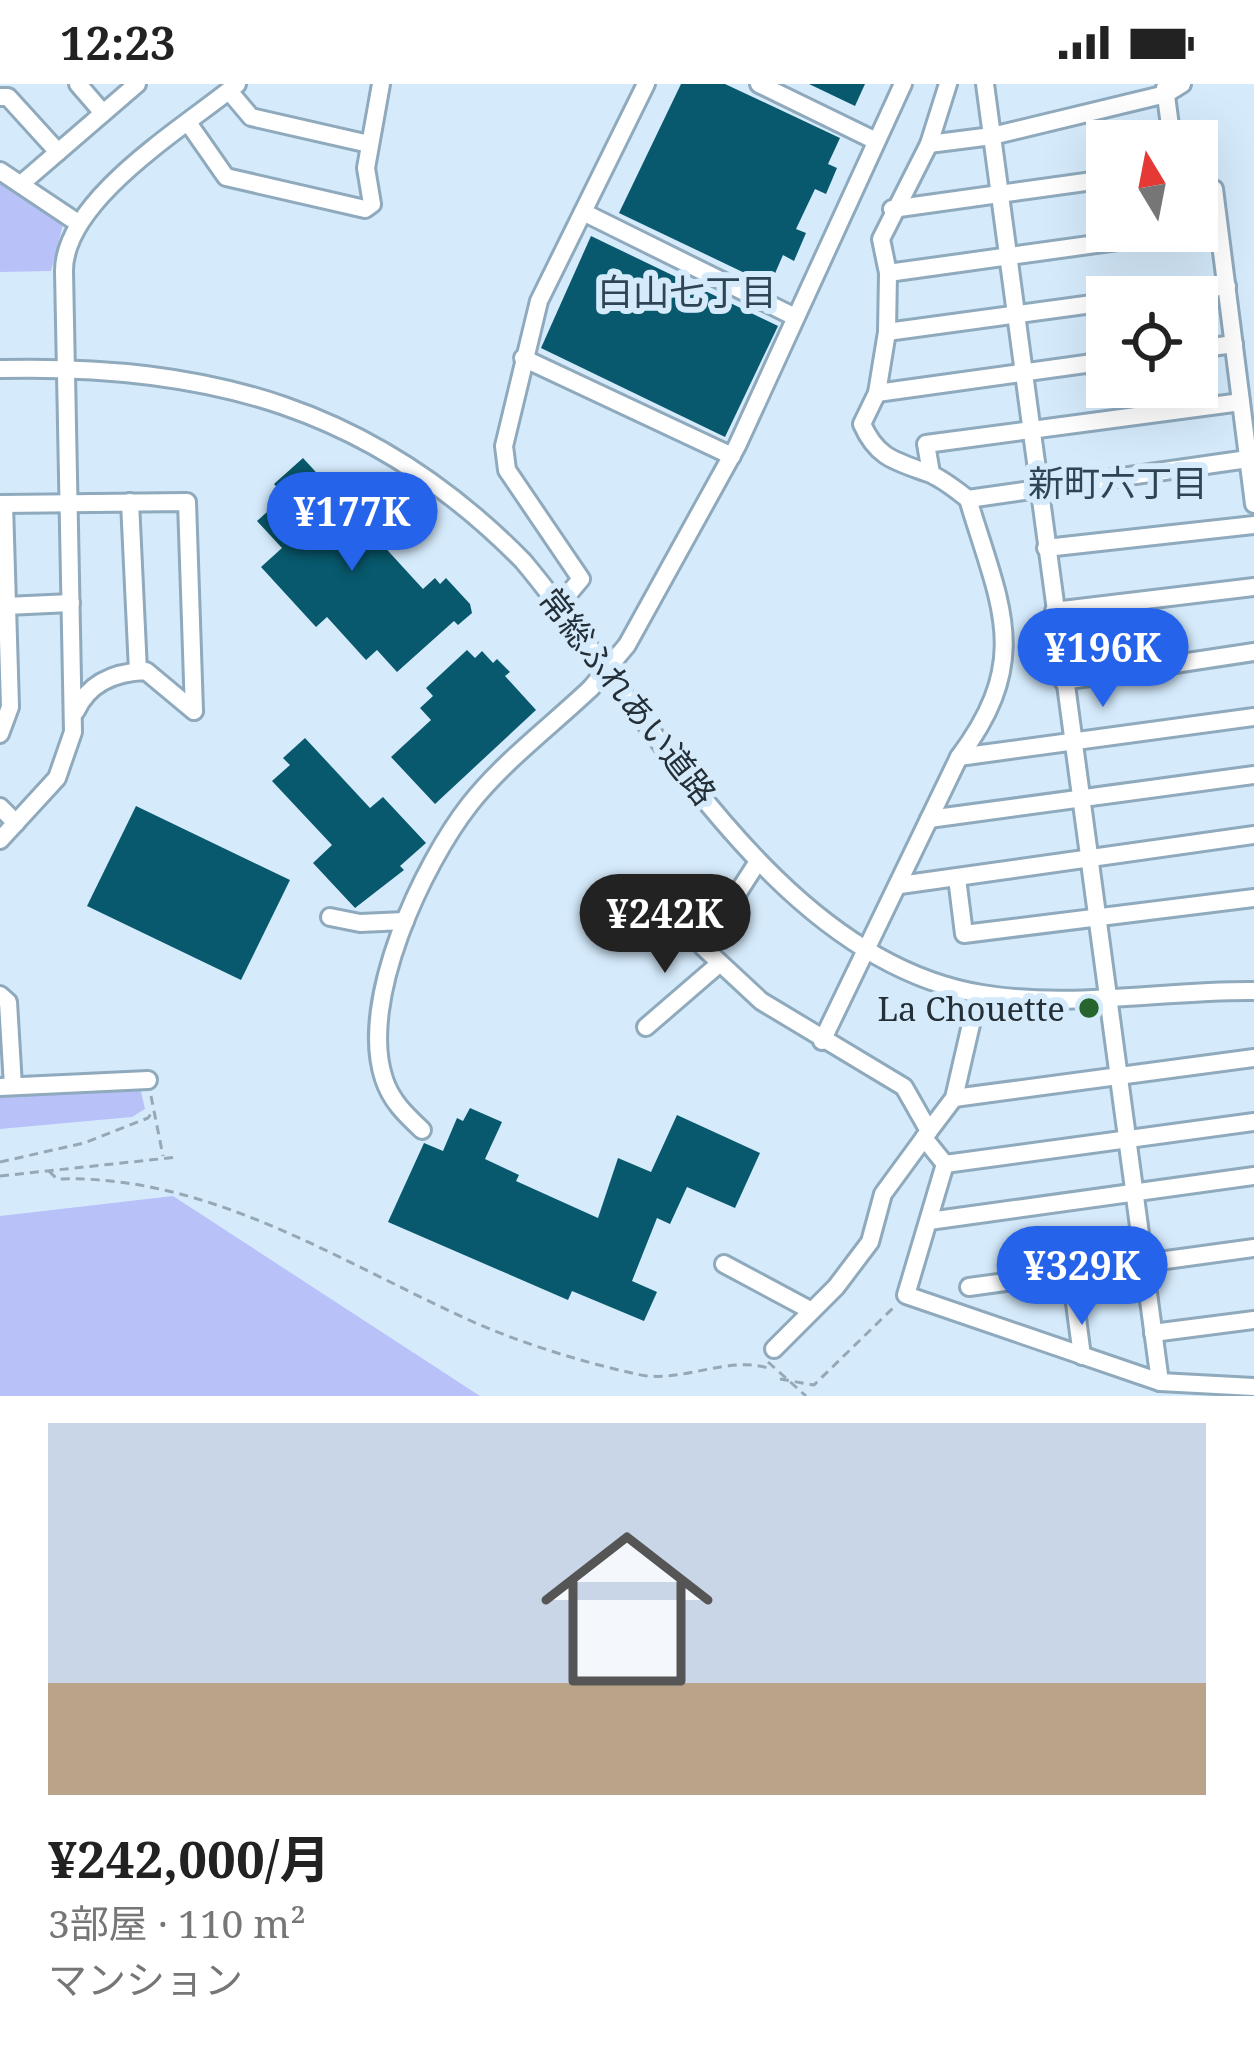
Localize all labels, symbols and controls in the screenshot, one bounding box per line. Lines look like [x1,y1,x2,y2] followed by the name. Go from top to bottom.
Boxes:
[60,12,175,73] text: 12:23
[1086,120,1218,252] north arrow
[1086,120,1218,408] map controls
[597,267,777,316] district label: 白山七丁目
[1086,276,1218,408] button: locate
[1028,458,1208,507] district label: 新町六丁目
[268,472,436,574] pin: ¥177K
[294,484,410,537] text: ¥177K
[529,578,727,814] street label: 常総ふれあい道路
[1019,608,1187,710] pin: ¥196K
[1045,620,1161,673] text: ¥196K
[581,874,749,976] pin: ¥242K
[607,886,723,939] text: ¥242K
[878,986,1065,1031] place label: La Chouette
[1076,995,1102,1021] marker: La Chouette
[998,1226,1166,1328] pin: ¥329K
[1024,1238,1140,1291] text: ¥329K
[519,1501,735,1717] icon: home
[48,1823,330,1893] text: ¥242,000/月
[48,1896,306,1949] text: 3部屋 · 110 m²
[48,1952,243,2005] text: マンション

